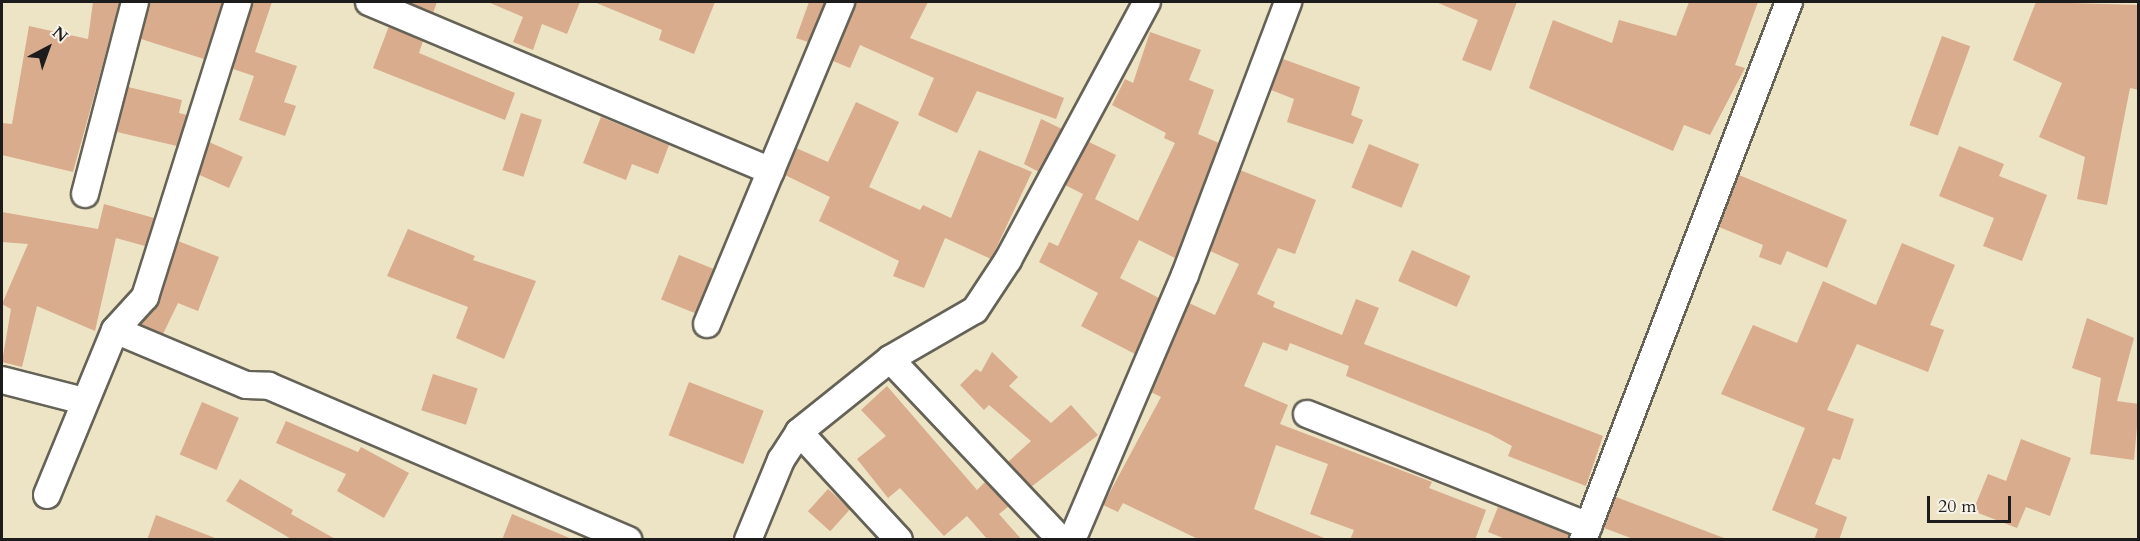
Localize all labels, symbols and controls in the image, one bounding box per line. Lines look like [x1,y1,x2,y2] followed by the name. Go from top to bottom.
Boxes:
[18,18,78,78] north arrow
[47,22,72,47] text: N
[1930,484,2014,522] scale bar
[1938,494,1977,519] text: 20 m

